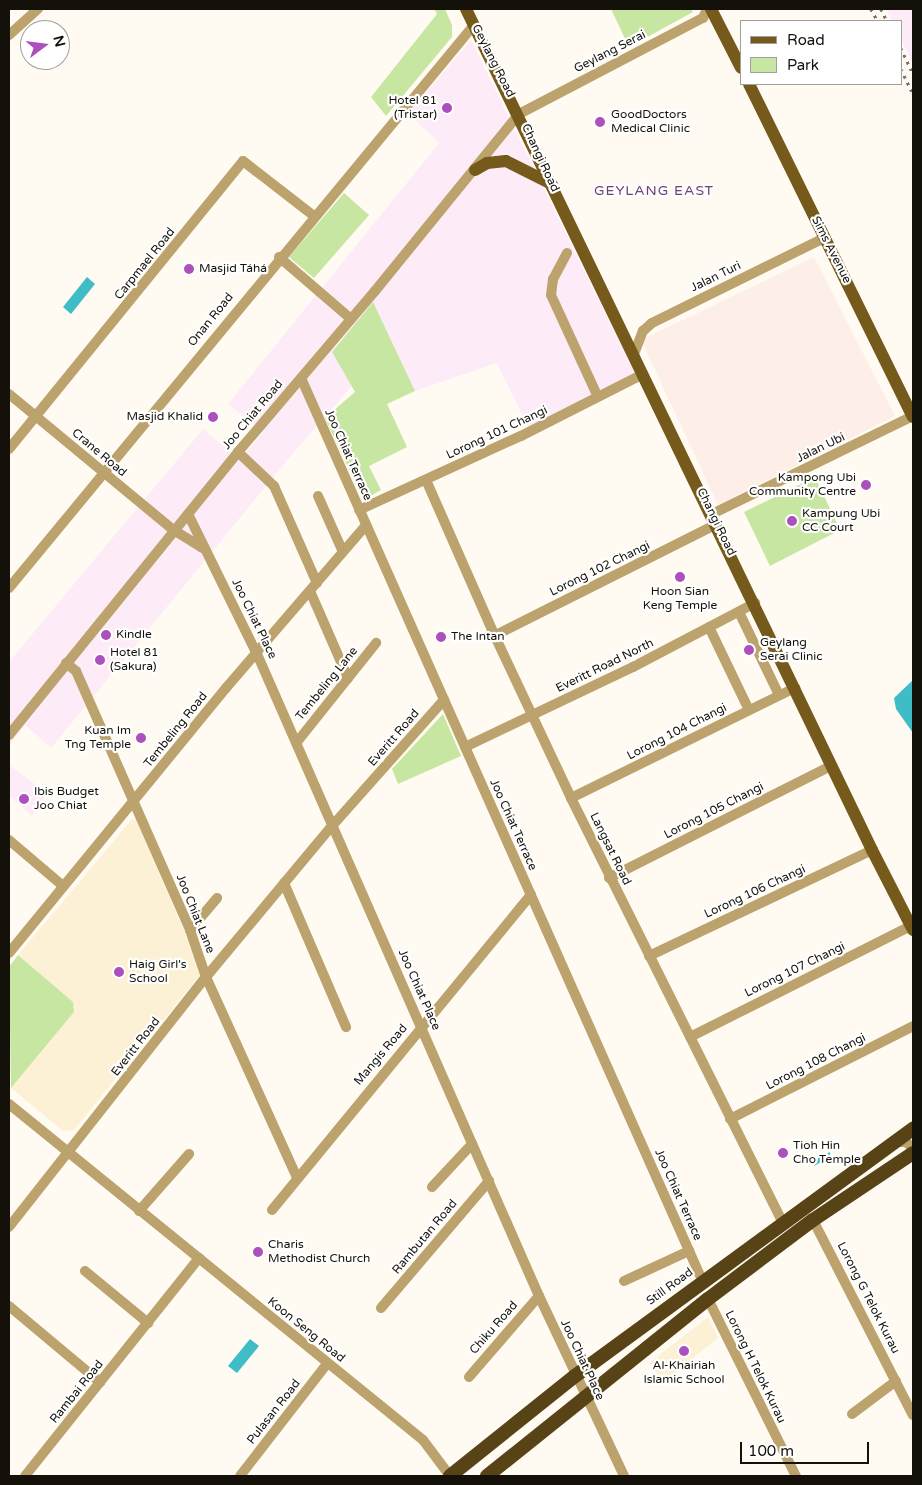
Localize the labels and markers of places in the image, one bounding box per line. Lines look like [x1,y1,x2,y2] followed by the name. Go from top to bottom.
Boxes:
[388,94,437,122] place label: Hotel 81 (Tristar)
[441,102,453,114] marker: Hotel 81 (Tristar)
[611,108,690,136] place label: GoodDoctors Medical Clinic
[593,115,607,129] marker: GoodDoctors Medical Clinic
[199,262,267,276] place label: Masjid Táhá
[183,263,195,275] marker: Masjid Táhá
[127,410,203,424] place label: Masjid Khalid
[207,411,219,423] marker: Masjid Khalid
[749,471,856,499] place label: Kampong Ubi Community Centre
[860,479,872,491] marker: Kampong Ubi Community Centre
[802,507,880,535] place label: Kampung Ubi CC Court
[786,515,798,527] marker: Kampung Ubi CC Court
[674,571,686,583] marker: Hoon Sian Keng Temple
[643,585,717,613] place label: Hoon Sian Keng Temple
[116,628,152,642] place label: Kindle
[100,629,112,641] marker: Kindle
[451,630,505,644] place label: The Intan
[435,631,447,643] marker: The Intan
[760,636,823,664] place label: Geylang Serai Clinic
[742,643,756,657] marker: Geylang Serai Clinic
[110,646,159,674] place label: Hotel 81 (Sakura)
[94,654,106,666] marker: Hotel 81 (Sakura)
[65,724,131,752] place label: Kuan Im Tng Temple
[135,732,147,744] marker: Kuan Im Tng Temple
[34,785,99,813] place label: Ibis Budget Joo Chiat
[18,793,30,805] marker: Ibis Budget Joo Chiat
[129,958,187,986] place label: Haig Girl's School
[113,966,125,978] marker: Haig Girl's School
[793,1139,861,1167] place label: Tioh Hin Cho Temple
[777,1147,789,1159] marker: Tioh Hin Cho Temple
[268,1238,370,1266] place label: Charis Methodist Church
[252,1246,264,1258] marker: Charis Methodist Church
[678,1345,690,1357] marker: Al-Khairiah Islamic School
[644,1359,724,1387] place label: Al-Khairiah Islamic School

